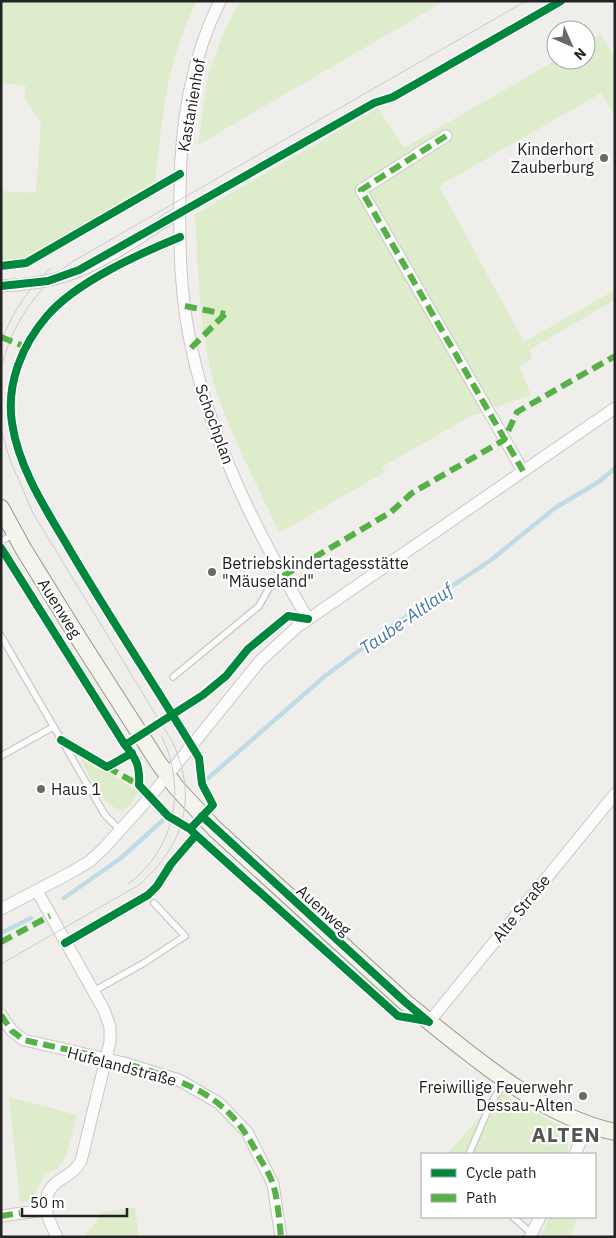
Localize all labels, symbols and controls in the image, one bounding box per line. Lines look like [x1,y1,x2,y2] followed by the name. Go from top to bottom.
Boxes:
[546,20,596,70] north arrow
[570,44,590,64] text: N
[173,57,209,153] street label: Kastanienhof
[511,139,595,177] place label: Kinderhort Zauberburg
[598,152,610,164] marker: Kinderhort Zauberburg
[191,381,239,467] street label: Schochplan
[222,553,409,591] place label: Betriebskindertagesstätte "Mäuseland"
[206,566,218,578] marker: Betriebskindertagesstätte "Mäuseland"
[34,574,86,642] street label: Auenweg
[355,578,458,660] water label: Taube-Altlauf
[51,779,101,799] place label: Haus 1
[35,783,47,795] marker: Haus 1
[488,870,554,946] street label: Alte Straße
[293,880,356,940] street label: Auenweg
[65,1042,179,1090] street label: Hufelandstraße
[419,1077,573,1115] place label: Freiwillige Feuerwehr Dessau-Alten
[577,1090,589,1102] marker: Freiwillige Feuerwehr Dessau-Alten
[531,1120,601,1148] district label: ALTEN
[421,1153,596,1218] legend
[466,1163,537,1182] text: Cycle path
[22,1186,128,1218] scale bar
[466,1188,497,1207] text: Path
[30,1193,65,1212] text: 50 m

